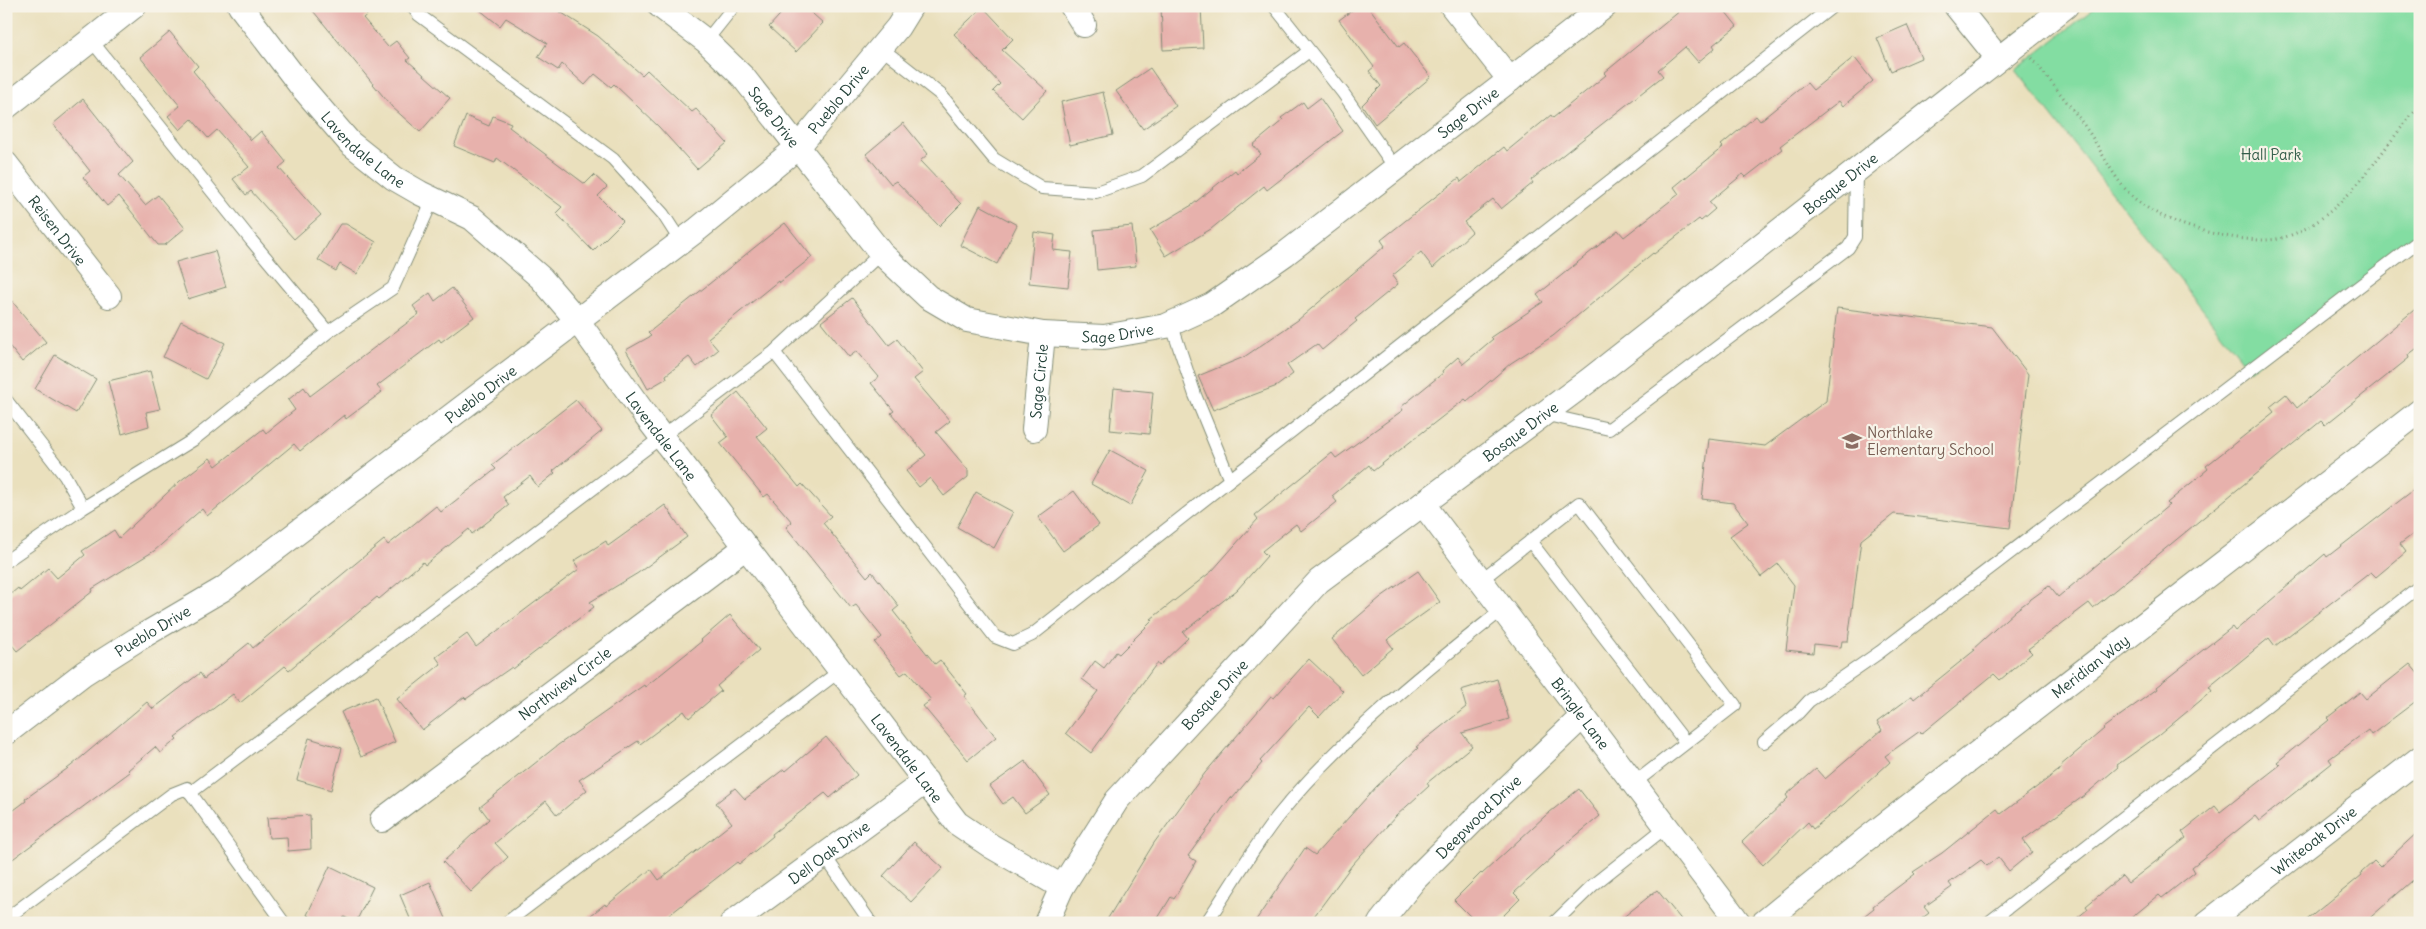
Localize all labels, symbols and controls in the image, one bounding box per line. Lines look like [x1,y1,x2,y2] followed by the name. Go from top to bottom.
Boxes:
[804,60,873,137] street label: Pueblo Drive
[744,82,804,151] street label: Sage Drive
[1433,83,1502,142] street label: Sage Drive
[317,107,409,192] street label: Lavendale Lane
[2241,145,2302,164] park label: Hall Park
[1799,148,1881,218] street label: Bosque Drive
[25,192,91,269] street label: Reisen Drive
[1081,319,1155,347] street label: Sage Drive
[1026,343,1052,420] street label: Sage Circle
[441,361,520,427] street label: Pueblo Drive
[622,388,701,484] street label: Lavendale Lane
[1479,397,1562,466] street label: Bosque Drive
[1867,423,1994,459] place label: Northlake Elementary School
[1841,430,1863,452] school or university icon: Northlake Elementary School
[111,601,194,661] street label: Pueblo Drive
[2048,630,2133,702] street label: Meridian Way
[514,642,614,724] street label: Northview Circle
[1177,655,1252,734] street label: Bosque Drive
[1548,674,1614,753] street label: Bringle Lane
[867,710,947,806] street label: Lavendale Lane
[1431,771,1525,863] street label: Deepwood Drive
[2267,801,2360,879] street label: Whiteoak Drive
[784,816,873,888] street label: Dell Oak Drive

